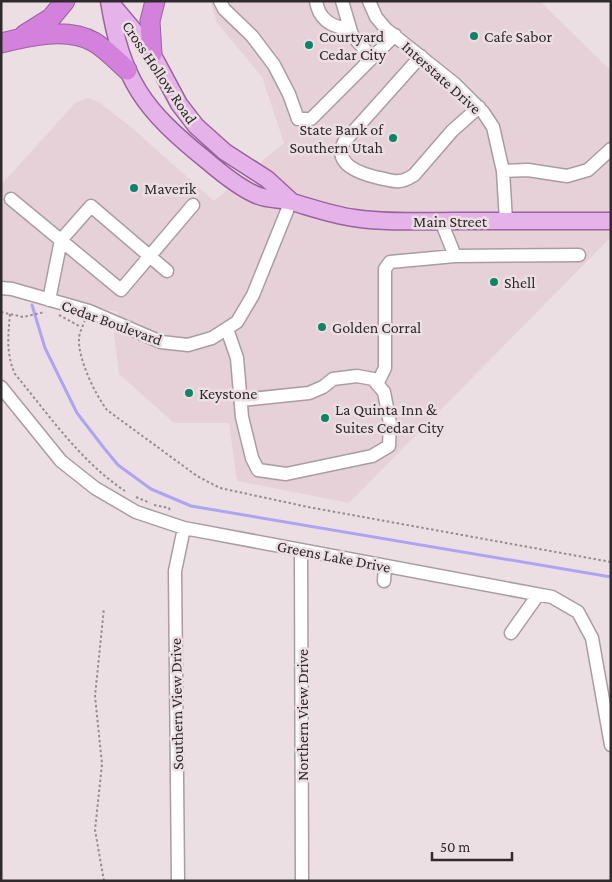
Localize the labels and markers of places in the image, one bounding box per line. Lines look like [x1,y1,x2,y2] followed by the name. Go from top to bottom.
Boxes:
[319,28,387,64] place label: Courtyard Cedar City
[484,28,553,45] place label: Cafe Sabor
[468,30,480,42] marker: Cafe Sabor
[303,39,315,51] marker: Courtyard Cedar City
[289,121,384,156] place label: State Bank of Southern Utah
[387,132,399,144] marker: State Bank of Southern Utah
[144,180,197,197] place label: Maverik
[128,182,140,194] marker: Maverik
[504,274,536,291] place label: Shell
[488,276,500,288] marker: Shell
[332,319,421,336] place label: Golden Corral
[316,321,328,333] marker: Golden Corral
[199,385,257,403] place label: Keystone
[183,387,195,399] marker: Keystone
[335,401,444,437] place label: La Quinta Inn & Suites Cedar City
[319,412,331,424] marker: La Quinta Inn & Suites Cedar City

